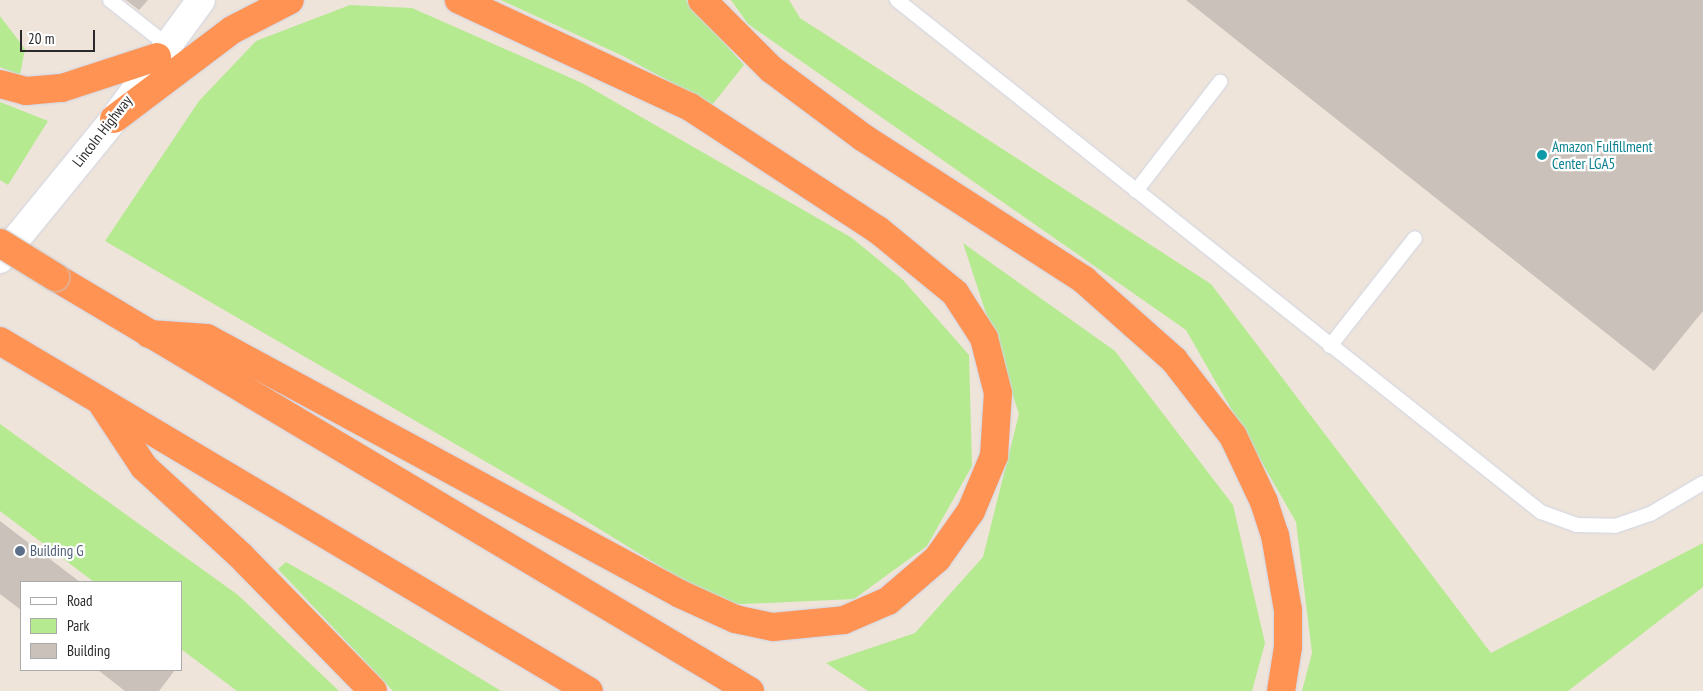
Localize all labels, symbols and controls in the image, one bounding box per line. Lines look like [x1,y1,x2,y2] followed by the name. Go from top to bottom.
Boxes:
[22,20,98,52] scale bar
[28,29,54,48] text: 20 m
[69,92,135,170] street label: Lincoln Highway
[1552,137,1653,172] place label: Amazon Fulfillment Center LGA5
[1536,149,1548,161] marker: Amazon Fulfillment Center LGA5
[30,542,84,560] place label: Building G
[14,545,26,557] marker: Building G
[20,581,182,671] legend
[67,591,93,610] text: Road
[67,616,89,635] text: Park
[67,641,110,660] text: Building

